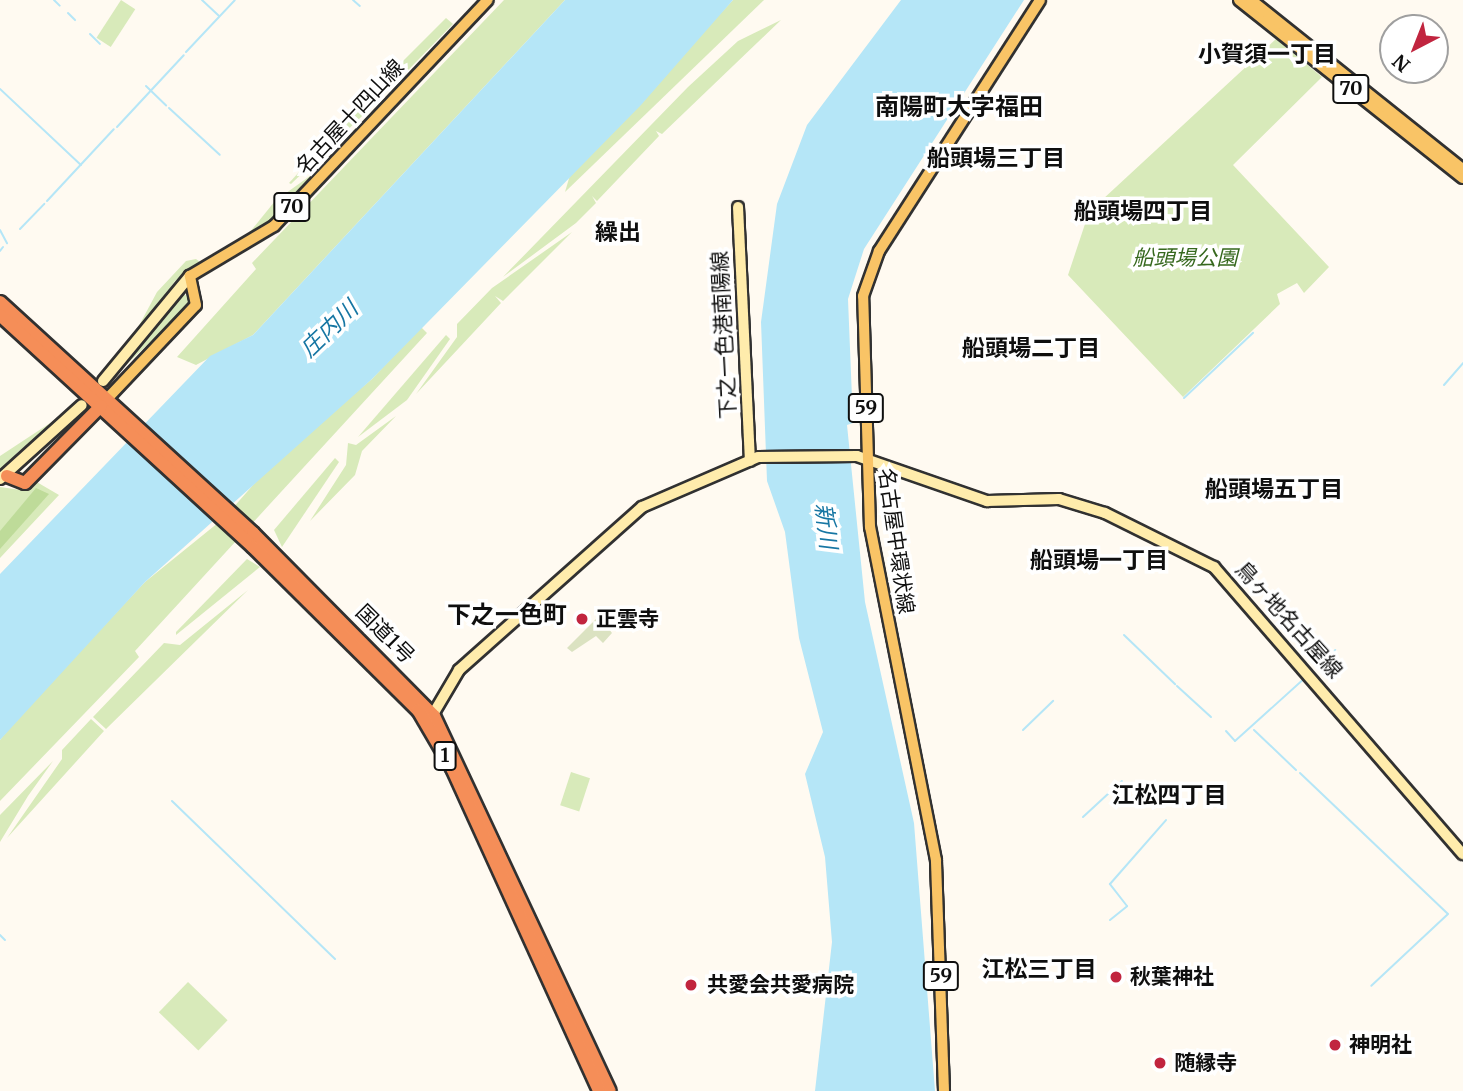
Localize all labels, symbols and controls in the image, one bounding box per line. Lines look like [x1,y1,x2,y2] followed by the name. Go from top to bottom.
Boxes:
[1379,14,1449,84] north arrow
[1198,40,1336,68] district label: 小賀須一丁目
[1388,49,1415,77] text: N
[291,55,409,179] street label: 名古屋十四山線
[1332,74,1370,104] road number: 70
[875,93,1043,121] district label: 南陽町大字福田
[927,144,1065,172] district label: 船頭場三丁目
[273,192,311,223] road number: 70
[1074,197,1212,225] district label: 船頭場四丁目
[595,218,641,246] district label: 繰出
[1133,245,1237,271] park label: 船頭場公園
[707,250,741,420] street label: 下之一色港南陽線
[295,295,363,363] water label: 庄内川
[962,334,1100,362] district label: 船頭場二丁目
[847,392,885,424] road number: 59
[873,466,919,616] street label: 名古屋中環状線
[1205,475,1343,503] district label: 船頭場五丁目
[809,501,843,551] water label: 新川
[1030,546,1168,574] district label: 船頭場一丁目
[1230,557,1348,683] street label: 鳥ヶ地名古屋線
[350,599,420,669] street label: 国道1号
[447,601,567,629] district label: 下之一色町
[596,606,659,632] place label: 正雲寺
[574,611,590,627] marker: 正雲寺
[433,740,457,772] road number: 1
[1112,781,1226,809] district label: 江松四丁目
[982,955,1096,983] district label: 江松三丁目
[922,960,960,992] road number: 59
[1130,964,1214,990] place label: 秋葉神社
[1108,969,1124,985] marker: 秋葉神社
[707,972,854,998] place label: 共愛会共愛病院
[681,975,701,995] marker: 共愛会共愛病院
[1349,1032,1412,1058] place label: 神明社
[1327,1037,1343,1053] marker: 神明社
[1174,1050,1237,1076] place label: 随縁寺
[1152,1055,1168,1071] marker: 随縁寺

